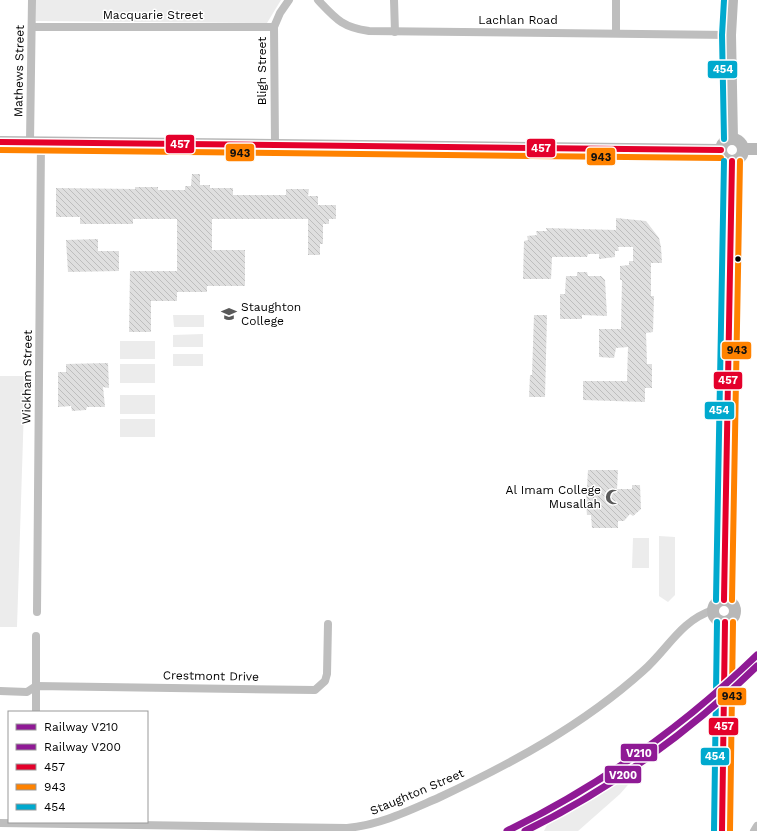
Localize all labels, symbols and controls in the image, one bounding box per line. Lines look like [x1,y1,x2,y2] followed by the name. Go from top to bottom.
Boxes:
[103,8,203,22] street label: Macquarie Street
[478,13,558,27] street label: Lachlan Road
[11,25,27,117] street label: Mathews Street
[255,37,269,105] street label: Bligh Street
[707,60,738,79] line badge: 454
[713,63,733,76] text: 454
[165,134,195,154] line badge: 457
[170,138,190,151] text: 457
[526,138,556,158] line badge: 457
[531,142,551,155] text: 457
[225,143,255,162] line badge: 943
[230,147,251,160] text: 943
[586,147,616,166] line badge: 943
[591,151,612,164] text: 943
[733,254,743,264] unlabelled marker
[241,300,301,328] place label: Staughton College
[220,305,238,323] school or university icon: Staughton College
[19,330,35,424] street label: Wickham Street
[721,341,752,360] line badge: 943
[727,344,748,357] text: 943
[713,371,743,390] line badge: 457
[718,374,738,387] text: 457
[704,401,735,420] line badge: 454
[709,404,729,417] text: 454
[505,483,601,511] place label: Al Imam College Musallah
[604,488,622,506] mosque icon: Al Imam College Musallah
[163,668,259,684] street label: Crestmont Drive
[717,687,747,706] line badge: 943
[722,690,743,703] text: 943
[8,711,148,823] legend
[708,717,739,736] line badge: 457
[44,720,118,734] text: Railway V210
[714,720,734,733] text: 457
[44,740,121,754] text: Railway V200
[620,743,658,762] line badge: V210
[626,747,652,760] text: V210
[700,747,730,766] line badge: 454
[705,750,725,763] text: 454
[44,760,65,774] text: 457
[604,765,642,784] line badge: V200
[368,766,466,818] street label: Staughton Street
[609,769,637,782] text: V200
[44,780,66,794] text: 943
[44,800,66,814] text: 454

